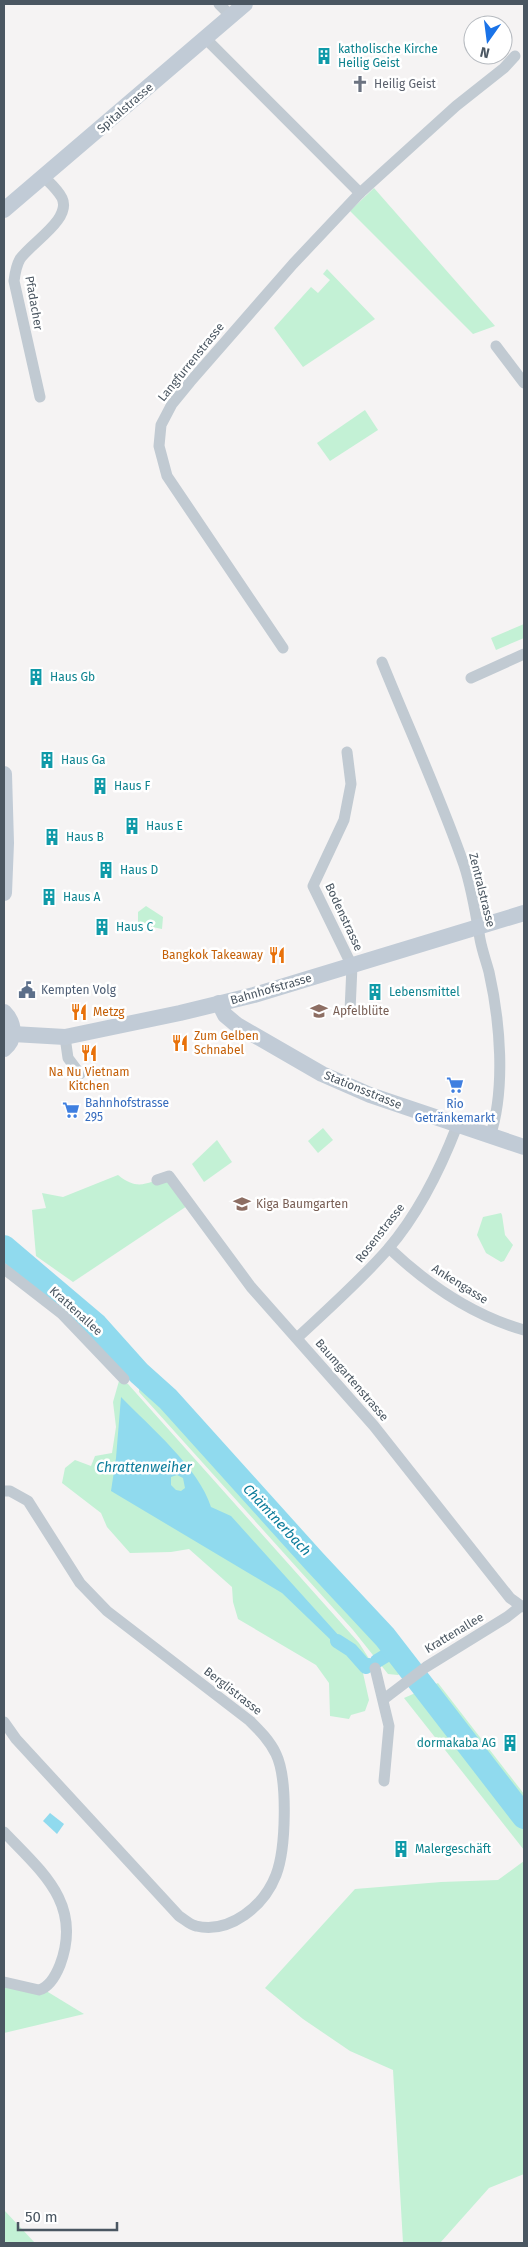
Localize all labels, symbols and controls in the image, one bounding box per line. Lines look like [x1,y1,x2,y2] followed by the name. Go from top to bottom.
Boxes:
[463,15,513,65] north arrow
[338,42,438,70] place label: katholische Kirche Heilig Geist
[478,43,492,62] text: N
[314,46,334,66] building icon: katholische Kirche Heilig Geist
[350,74,370,94] church icon: Heilig Geist
[374,77,437,91] place label: Heilig Geist
[94,80,156,136] street label: Spitalstrasse
[22,275,46,332] street label: Pfadacher
[155,320,227,404] street label: Langfurrenstrasse
[26,667,46,687] building icon: Haus Gb
[50,670,95,684] place label: Haus Gb
[37,750,57,770] building icon: Haus Ga
[61,753,106,767] place label: Haus Ga
[90,776,110,796] building icon: Haus F
[114,779,150,793] place label: Haus F
[122,816,142,836] building icon: Haus E
[146,819,183,833] place label: Haus E
[42,827,62,847] building icon: Haus B
[66,830,104,844] place label: Haus B
[466,851,498,929] street label: Zentralstrasse
[96,860,116,880] building icon: Haus D
[120,863,158,877] place label: Haus D
[322,881,366,953] street label: Bodenstrasse
[39,887,59,907] building icon: Haus A
[63,890,100,904] place label: Haus A
[92,917,112,937] building icon: Haus C
[116,920,153,934] place label: Haus C
[267,945,287,965] restaurant icon: Bangkok Takeaway
[162,948,263,962] place label: Bangkok Takeaway
[229,971,313,1007] street label: Bahnhofstrasse
[17,980,37,1000] public building icon: Kempten Volg
[365,982,385,1002] building icon: Lebensmittel
[41,983,117,997] place label: Kempten Volg
[389,985,460,999] place label: Lebensmittel
[309,1001,329,1021] school or university icon: Apfelblüte
[69,1002,89,1022] restaurant icon: Metzg
[333,1004,389,1018] place label: Apfelblüte
[93,1005,125,1019] place label: Metzg
[194,1029,259,1057] place label: Zum Gelben Schnabel
[170,1033,190,1053] restaurant icon: Zum Gelben Schnabel
[79,1043,99,1063] restaurant icon: Na Nu Vietnam Kitchen
[48,1065,130,1093] place label: Na Nu Vietnam Kitchen
[322,1068,404,1112] street label: Stationsstrasse
[445,1075,465,1095] supermarket icon: Rio Getränkemarkt
[85,1096,169,1124] place label: Bahnhofstrasse 295
[415,1097,496,1125] place label: Rio Getränkemarkt
[61,1100,81,1120] supermarket icon: Bahnhofstrasse 295
[232,1194,252,1214] school or university icon: Kiga Baumgarten
[256,1197,348,1211] place label: Kiga Baumgarten
[352,1201,408,1265] street label: Rosenstrasse
[429,1261,491,1307] street label: Ankengasse
[47,1284,105,1338] street label: Krattenallee
[313,1336,391,1424] street label: Baumgartenstrasse
[96,1459,192,1476] water label: Chrattenweiher
[239,1481,315,1559] water label: Chämtnerbach
[422,1610,486,1656] street label: Krattenallee
[201,1664,265,1718] street label: Berglistrasse
[500,1733,520,1753] building icon: dormakaba AG
[417,1736,496,1750] place label: dormakaba AG
[391,1839,411,1859] building icon: Malergeschäft
[415,1842,492,1856] place label: Malergeschäft
[18,2200,116,2232] scale bar
[25,2208,58,2226] text: 50 m

